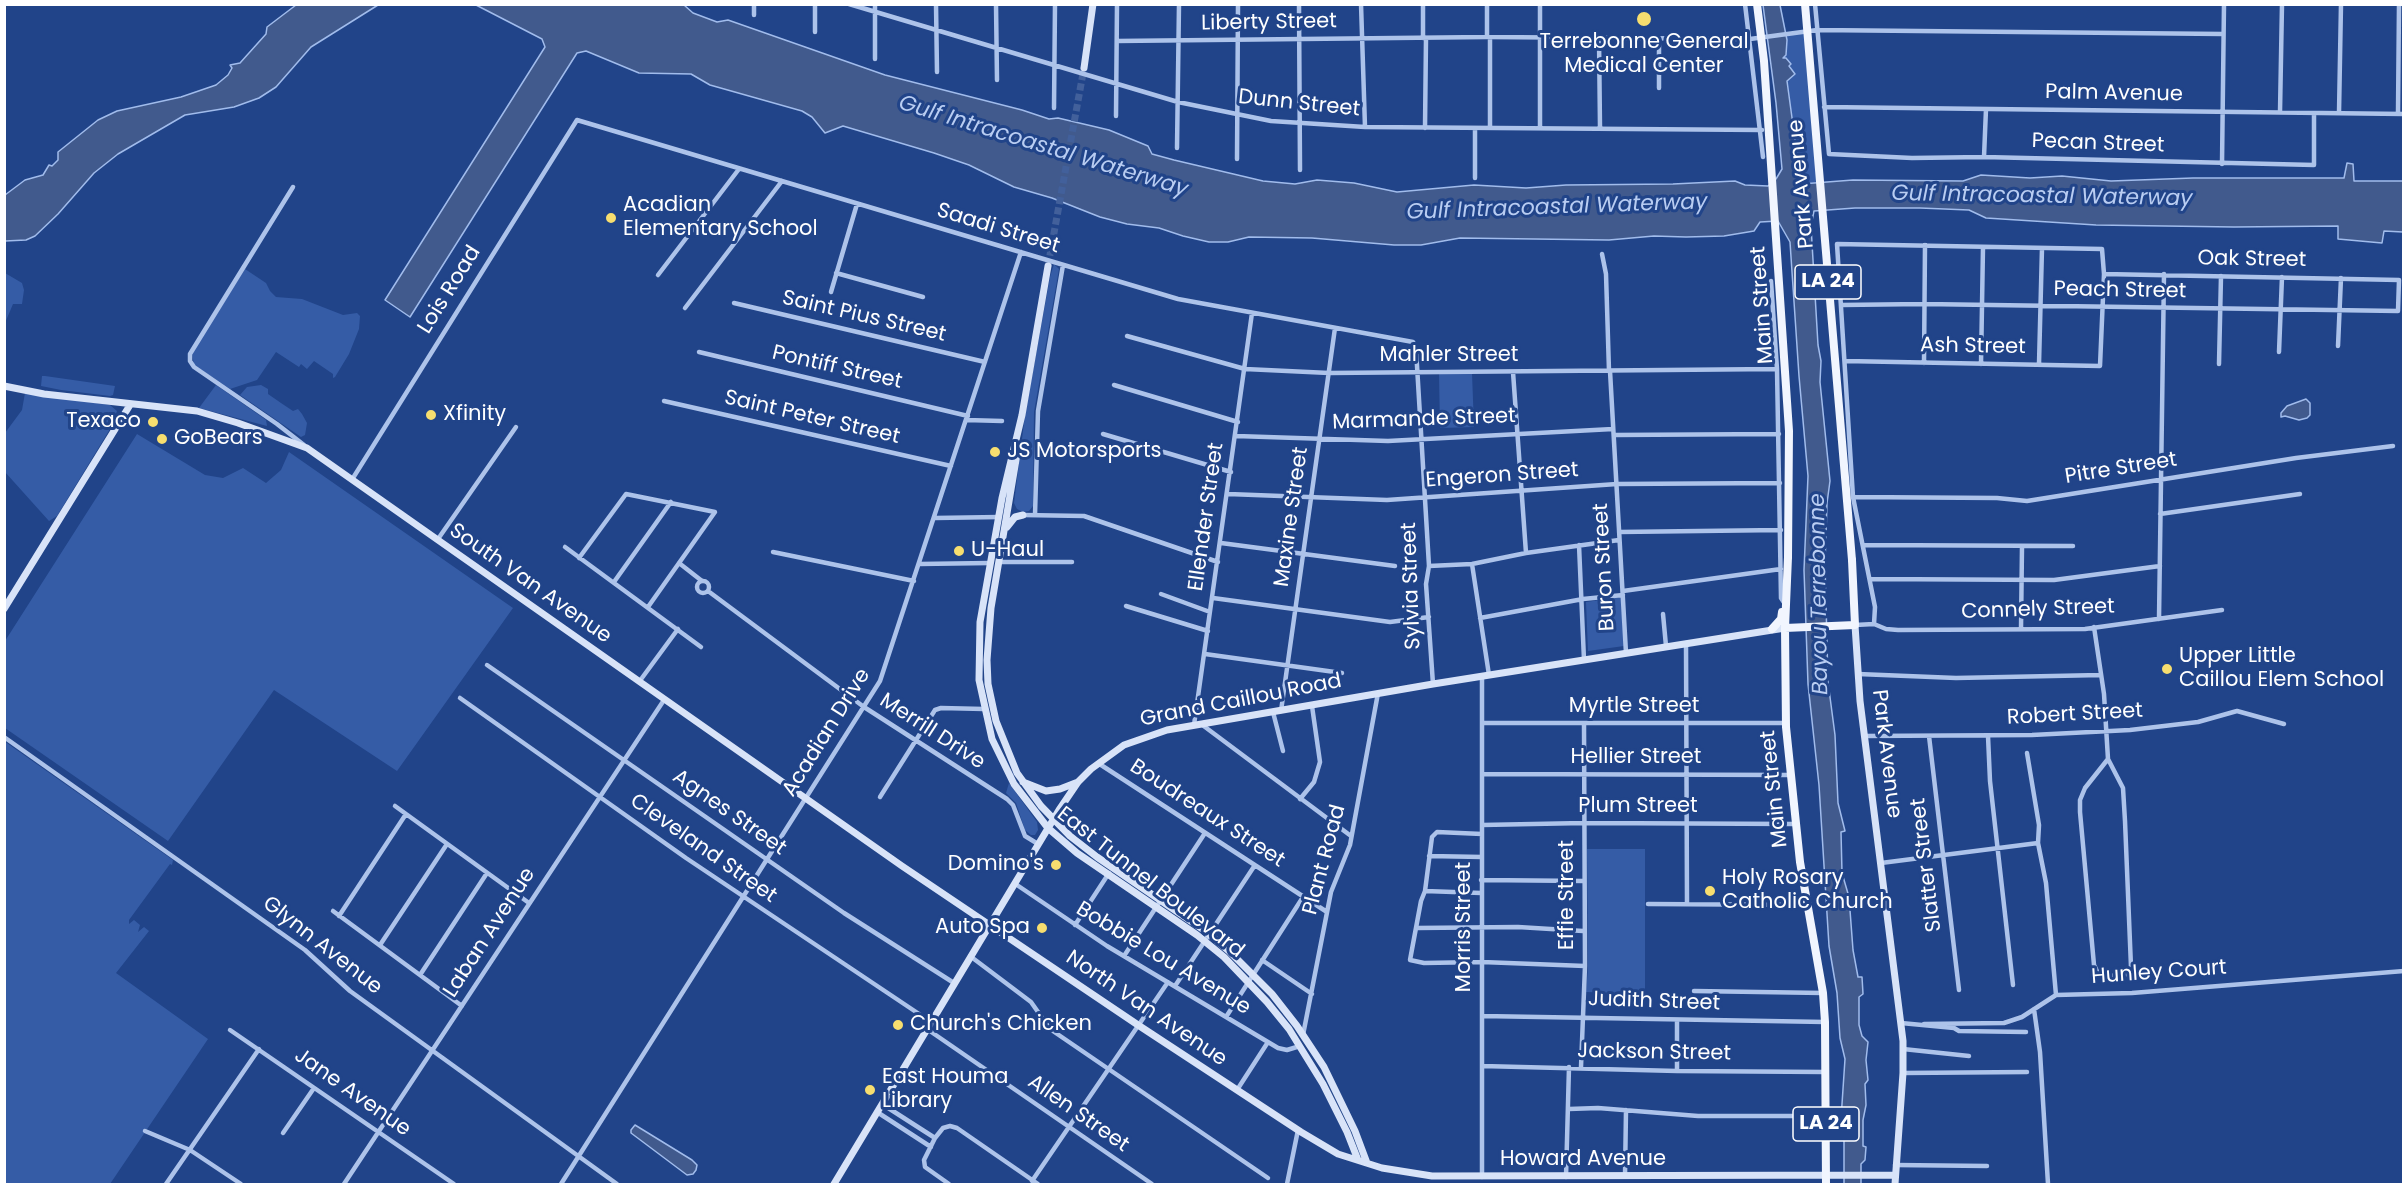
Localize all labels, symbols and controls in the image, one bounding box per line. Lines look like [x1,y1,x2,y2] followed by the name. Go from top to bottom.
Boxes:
[1201,9,1337,37] street label: Liberty Street
[1635,10,1653,28] marker: Terrebonne General Medical Center
[1539,30,1749,80] place label: Terrebonne General Medical Center
[2045,80,2183,108] street label: Palm Avenue
[1237,85,1361,123] street label: Dunn Street
[895,90,1191,204] water label: Gulf Intracoastal Waterway
[1784,118,1820,250] street label: Park Avenue
[2031,129,2165,159] street label: Pecan Street
[1891,181,2193,213] water label: Gulf Intracoastal Waterway
[1406,190,1708,226] water label: Gulf Intracoastal Waterway
[623,193,818,243] place label: Acadian Elementary School
[934,198,1062,260] street label: Saadi Street
[604,211,618,225] marker: Acadian Elementary School
[413,241,487,339] street label: Lois Road
[1746,245,1780,365] street label: Main Street
[2197,246,2307,274] street label: Oak Street
[1795,265,1861,299] road number: LA 24
[2053,277,2187,305] street label: Peach Street
[780,286,948,348] street label: Saint Pius Street
[1920,333,2026,361] street label: Ash Street
[769,341,905,395] street label: Pontiff Street
[1380,343,1518,369] street label: Mahler Street
[722,386,902,450] street label: Saint Peter Street
[443,402,506,428] place label: Xfinity
[1332,404,1516,436] street label: Marmande Street
[424,408,438,422] marker: Xfinity
[66,409,141,435] place label: Texaco
[146,415,160,429] marker: Texaco
[174,426,263,452] place label: GoBears
[155,432,169,446] marker: GoBears
[1007,439,1162,465] place label: JS Motorsports
[1184,441,1230,593] street label: Ellender Street
[988,445,1002,459] marker: JS Motorsports
[1270,445,1314,589] street label: Maxine Street
[2063,448,2179,490] street label: Pitre Street
[1425,458,1579,494] street label: Engeron Street
[1805,493,1835,695] water label: Bayou Terrebonne
[1589,502,1621,632] street label: Buron Street
[444,519,616,649] street label: South Van Avenue
[1397,522,1427,650] street label: Sylvia Street
[971,538,1044,564] place label: U-Haul
[952,544,966,558] marker: U-Haul
[1961,595,2115,625] street label: Connely Street
[2179,644,2384,694] place label: Upper Little Caillou Elem School
[2160,662,2174,676] marker: Upper Little Caillou Elem School
[778,664,876,802] street label: Acadian Drive
[1138,669,1344,733] street label: Grand Caillou Road
[1866,688,1906,820] street label: Park Avenue
[875,689,989,775] street label: Merrill Drive
[1569,694,1699,720] street label: Myrtle Street
[2006,699,2144,731] street label: Robert Street
[1756,729,1794,849] street label: Main Street
[1571,745,1701,771] street label: Hellier Street
[1125,755,1289,873] street label: Boudreaux Street
[667,765,791,861] street label: Agnes Street
[625,789,781,909] street label: Cleveland Street
[1578,794,1698,820] street label: Plum Street
[1906,797,1948,933] street label: Slatter Street
[1051,802,1249,964] street label: East Tunnel Boulevard
[1298,802,1352,918] street label: Plant Road
[1555,840,1581,950] street label: Effie Street
[948,852,1044,878] place label: Domino's
[1049,858,1063,872] marker: Domino's
[1452,862,1478,992] street label: Morris Street
[439,863,541,1003] street label: Laban Avenue
[1722,866,1893,916] place label: Holy Rosary Catholic Church
[1703,884,1717,898] marker: Holy Rosary Catholic Church
[257,892,387,1000] street label: Glynn Avenue
[1071,897,1255,1021] street label: Bobbie Lou Avenue
[935,915,1030,941] place label: Auto Spa
[1035,921,1049,935] marker: Auto Spa
[1061,946,1231,1072] street label: North Van Avenue
[2090,956,2228,990] street label: Hunley Court
[1588,987,1720,1017] street label: Judith Street
[910,1012,1092,1038] place label: Church's Chicken
[891,1018,905,1032] marker: Church's Chicken
[1577,1039,1731,1067] street label: Jackson Street
[289,1044,415,1142] street label: Jane Avenue
[882,1065,1008,1115] place label: East Houma Library
[1022,1070,1134,1158] street label: Allen Street
[863,1083,877,1097] marker: East Houma Library
[1793,1107,1859,1141] road number: LA 24
[1500,1147,1666,1173] street label: Howard Avenue

